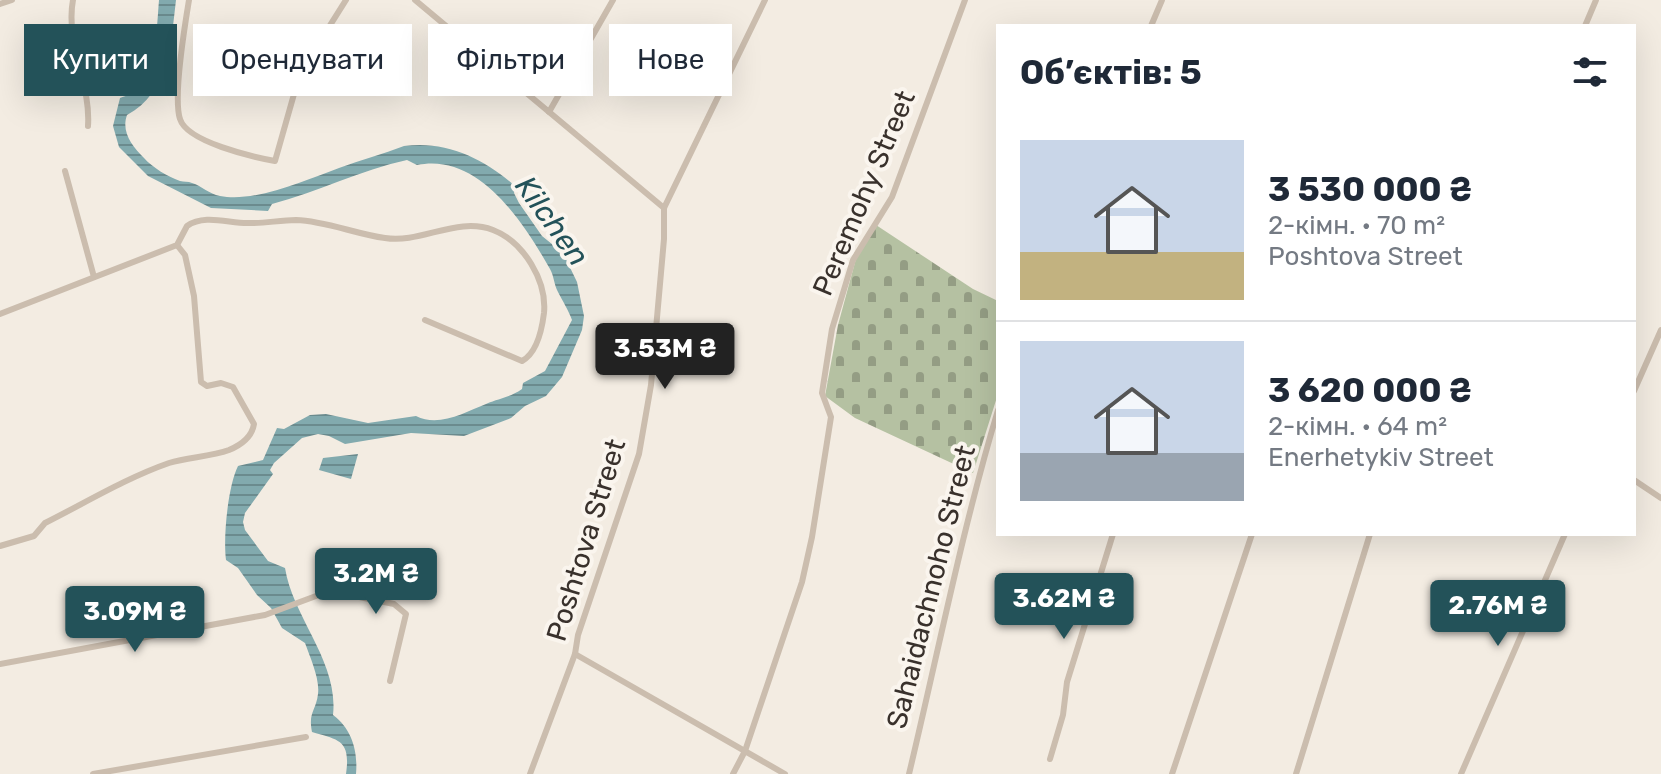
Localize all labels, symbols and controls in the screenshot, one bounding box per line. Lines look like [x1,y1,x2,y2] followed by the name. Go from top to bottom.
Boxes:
[24,24,177,96] chip: Купити
[193,24,412,96] chip: Орендувати
[428,24,593,96] chip: Фільтри
[609,24,732,96] chip: Нове
[1568,50,1612,94] icon: filters
[1020,52,1202,93] text: Об’єктів: 5
[806,85,922,301] street label: Peremohy Street
[507,169,597,273] water label: Kilchen
[1268,169,1472,210] text: 3 530 000 ₴
[1084,172,1180,268] icon: home
[1268,210,1445,241] text: 2-кімн. · 70 m²
[1268,241,1463,272] text: Poshtova Street
[591,323,739,391] pin: 3.53M ₴
[613,333,717,364] text: 3.53M ₴
[1268,370,1472,411] text: 3 620 000 ₴
[1084,373,1180,469] icon: home
[1268,411,1447,442] text: 2-кімн. · 64 m²
[540,435,632,645] street label: Poshtova Street
[880,442,982,732] street label: Sahaidachnoho Street
[1268,442,1494,473] text: Enerhetykiv Street
[311,548,441,616] pin: 3.2M ₴
[333,558,419,589] text: 3.2M ₴
[990,573,1138,641] pin: 3.62M ₴
[1424,580,1572,648] pin: 2.76M ₴
[1013,583,1115,614] text: 3.62M ₴
[61,586,209,654] pin: 3.09M ₴
[1448,590,1548,621] text: 2.76M ₴
[83,596,187,627] text: 3.09M ₴

